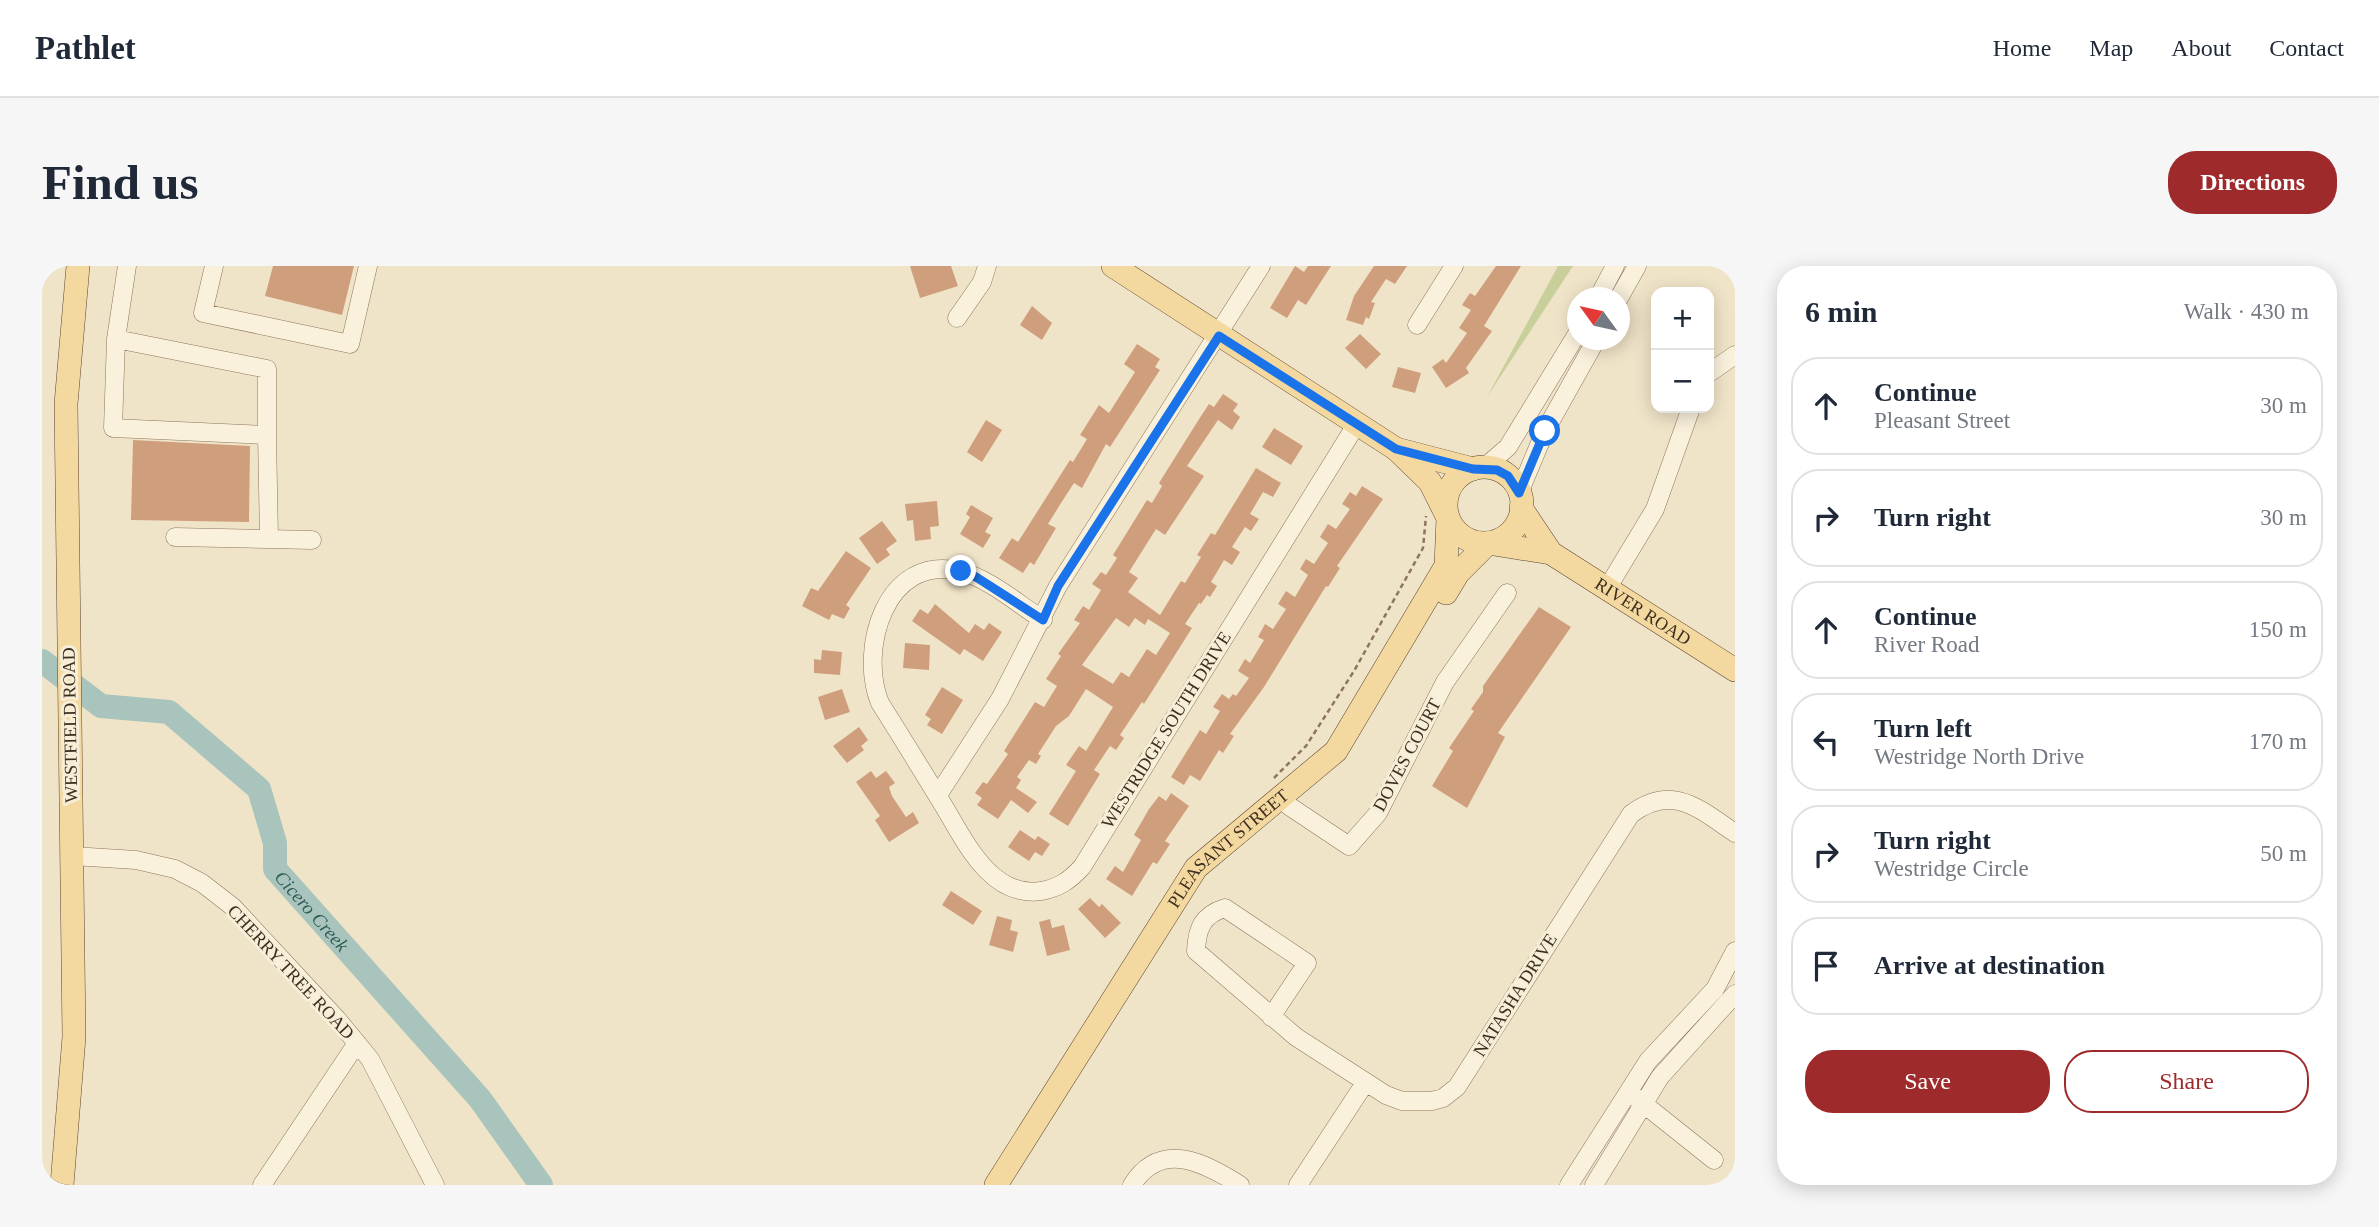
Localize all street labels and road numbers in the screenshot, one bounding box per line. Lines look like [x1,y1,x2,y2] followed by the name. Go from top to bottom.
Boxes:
[1591,574,1694,649] street label: RIVER ROAD
[1097,628,1235,832] street label: WESTRIDGE SOUTH DRIVE
[59,647,81,803] street label: WESTFIELD ROAD
[1369,695,1445,815] street label: DOVES COURT
[1164,785,1292,911] street label: PLEASANT STREET
[224,901,358,1043] street label: CHERRY TREE ROAD
[1469,930,1561,1060] street label: NATASHA DRIVE

